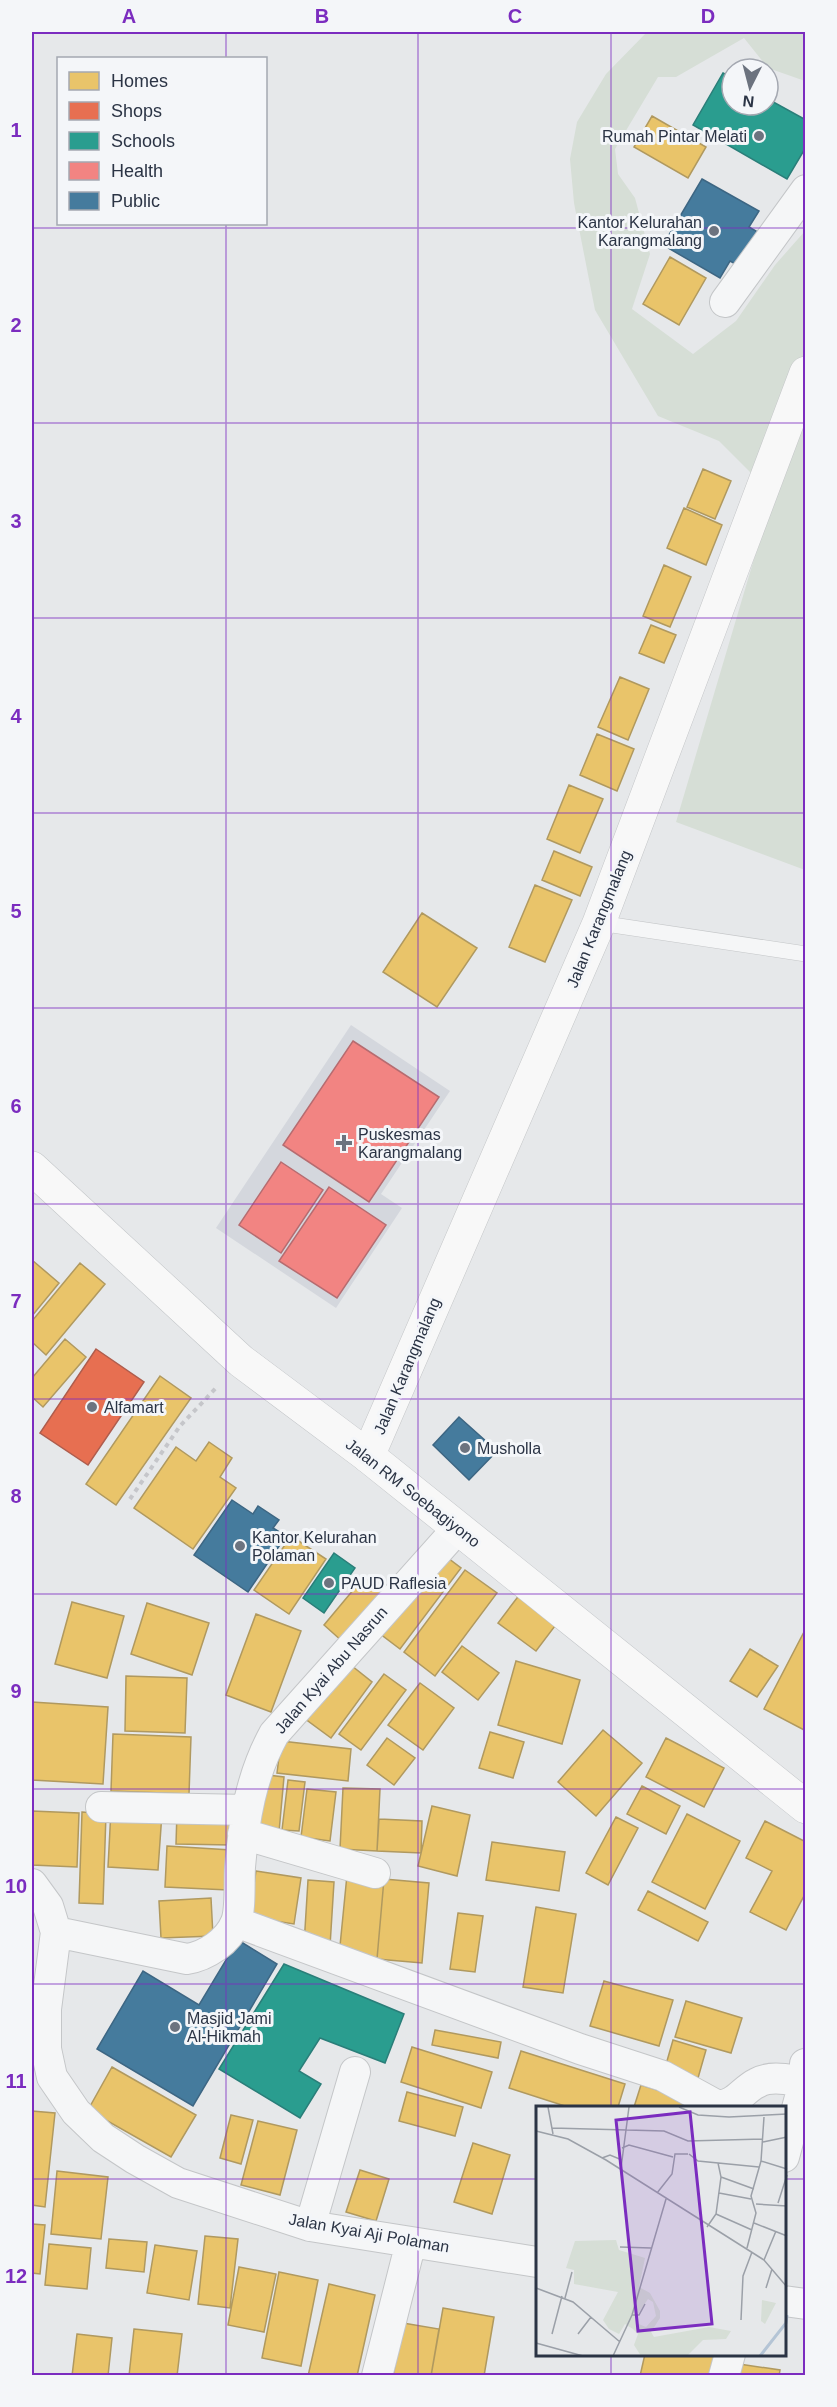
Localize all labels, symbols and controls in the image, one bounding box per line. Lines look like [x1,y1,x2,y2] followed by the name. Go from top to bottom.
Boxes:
[122,5,136,27] text: A
[315,5,329,27] text: B
[508,5,522,27] text: C
[701,5,715,27] text: D
[57,57,267,225] legend
[720,57,780,117] north arrow
[111,71,168,91] text: Homes
[742,92,755,110] text: N
[111,101,162,121] text: Shops
[10,119,22,141] text: 1
[602,128,747,145] place label: Rumah Pintar Melati
[752,129,766,143] marker: Rumah Pintar Melati
[111,131,175,151] text: Schools
[111,161,163,181] text: Health
[111,191,160,211] text: Public
[577,214,702,249] place label: Kantor Kelurahan Karangmalang
[707,224,721,238] marker: Kantor Kelurahan Karangmalang
[10,314,22,336] text: 2
[10,510,22,532] text: 3
[10,705,22,727] text: 4
[564,848,634,990] street label: Jalan Karangmalang
[10,900,22,922] text: 5
[10,1095,22,1117] text: 6
[358,1126,462,1161] place label: Puskesmas Karangmalang
[335,1134,353,1152] marker: Puskesmas Karangmalang
[10,1290,22,1312] text: 7
[371,1295,443,1437] street label: Jalan Karangmalang
[104,1399,164,1416] place label: Alfamart
[85,1400,99,1414] marker: Alfamart
[343,1435,483,1551] street label: Jalan RM Soebagiyono
[477,1440,541,1457] place label: Musholla
[458,1441,472,1455] marker: Musholla
[10,1485,22,1507] text: 8
[252,1529,377,1564] place label: Kantor Kelurahan Polaman
[233,1539,247,1553] marker: Kantor Kelurahan Polaman
[341,1575,447,1592] place label: PAUD Raflesia
[322,1576,336,1590] marker: PAUD Raflesia
[271,1603,391,1737] street label: Jalan Kyai Abu Nasrun
[10,1680,22,1702] text: 9
[5,1875,27,1897] text: 10
[187,2010,271,2045] place label: Masjid Jami Al-Hikmah
[168,2020,182,2034] marker: Masjid Jami Al-Hikmah
[5,2070,27,2092] text: 11
[536,2106,786,2356] inset map
[287,2210,451,2256] street label: Jalan Kyai Aji Polaman
[5,2265,27,2287] text: 12

